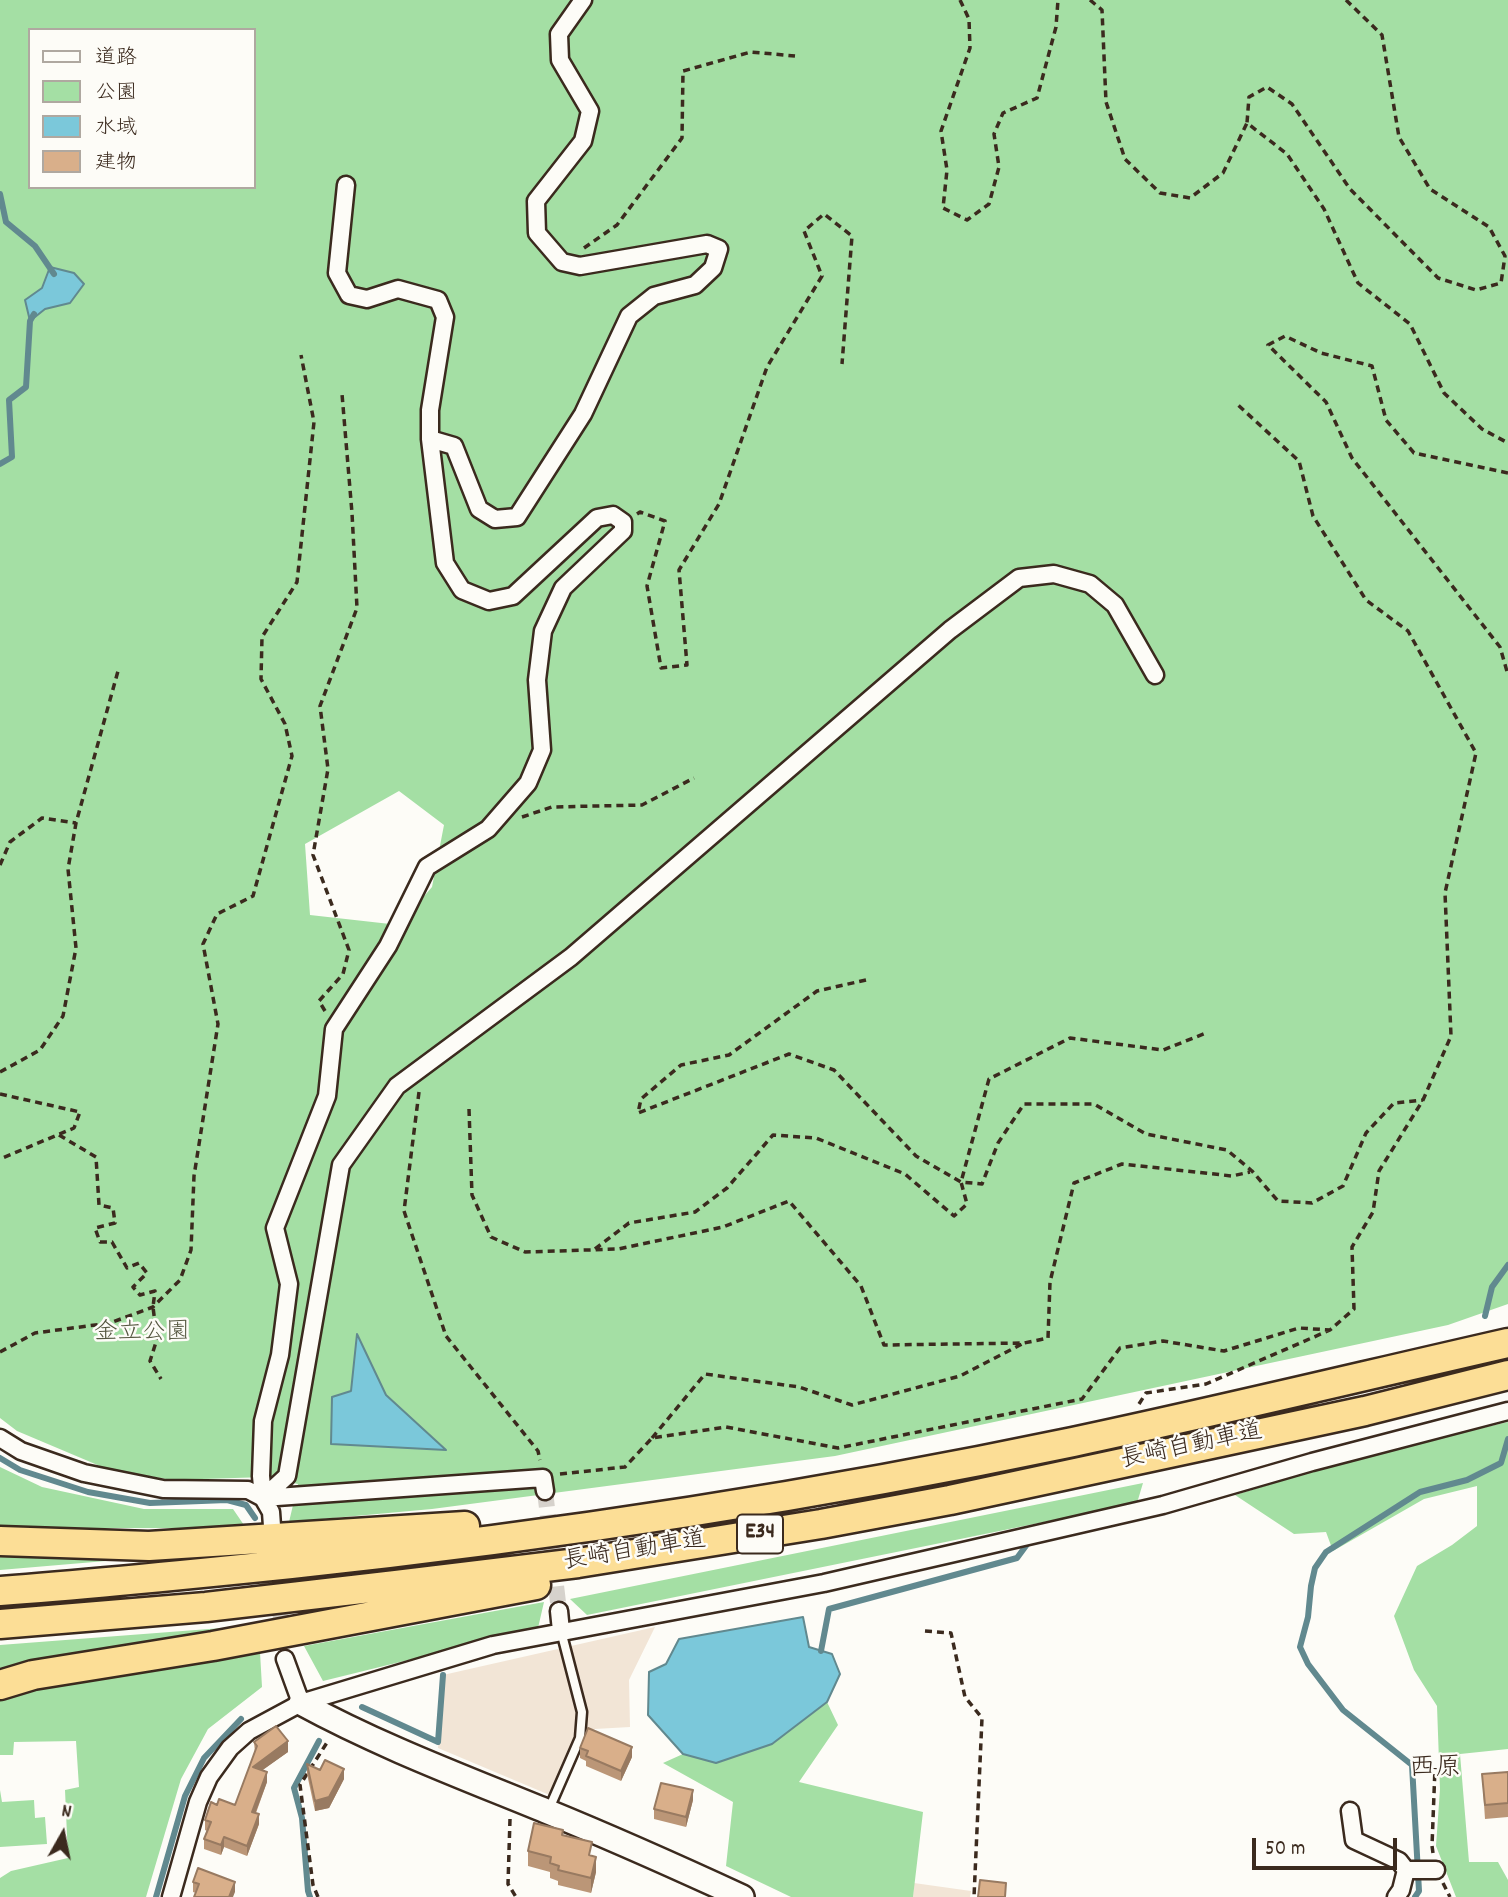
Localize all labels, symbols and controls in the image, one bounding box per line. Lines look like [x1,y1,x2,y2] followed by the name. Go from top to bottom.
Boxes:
[28,28,256,189] legend
[95,44,137,74] text: 道路
[95,79,137,109] text: 公園
[95,114,137,144] text: 水域
[95,149,137,179] text: 建物
[94,1321,190,1349] park label: 金立公園
[1119,1419,1265,1477] street label: 長崎自動車道
[737,1514,783,1554] road number: E34
[562,1528,708,1578] street label: 長崎自動車道
[1409,1754,1461,1786] district label: 西原
[28,1799,98,1869] north arrow
[60,1799,73,1827] text: N
[1256,1824,1401,1868] scale bar
[1265,1835,1305,1865] text: 50 m

